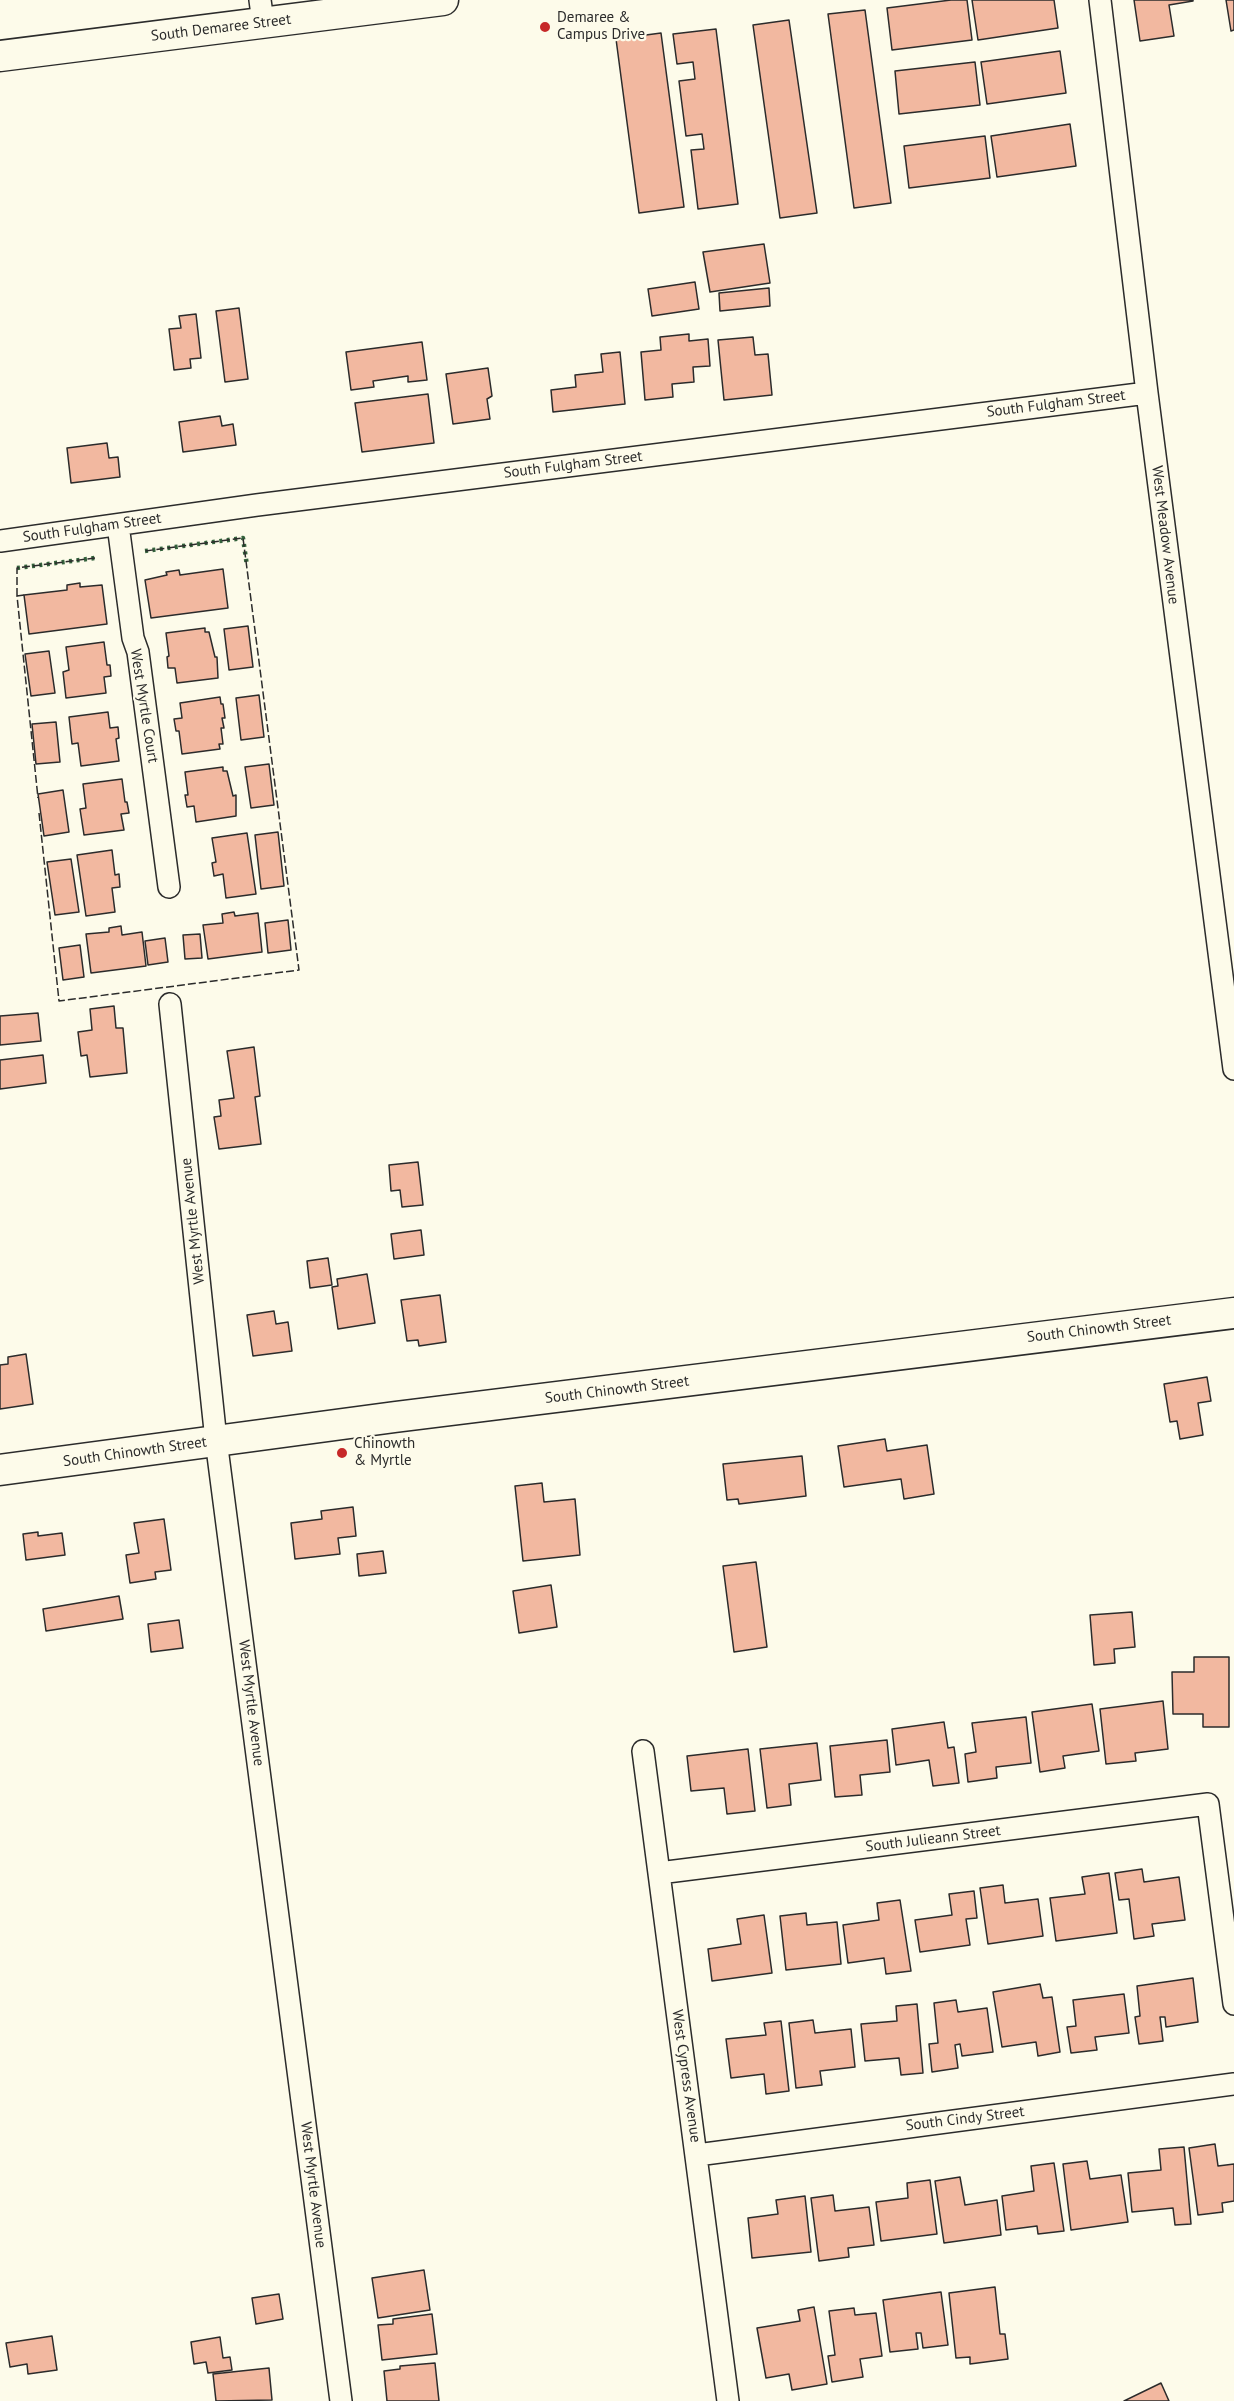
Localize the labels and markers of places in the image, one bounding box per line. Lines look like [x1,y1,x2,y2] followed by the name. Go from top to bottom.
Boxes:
[557,9,645,44] place label: Demaree & Campus Drive
[538,20,552,34] marker: Demaree & Campus Drive
[354,1435,415,1470] place label: Chinowth & Myrtle
[335,1446,349,1460] marker: Chinowth & Myrtle

